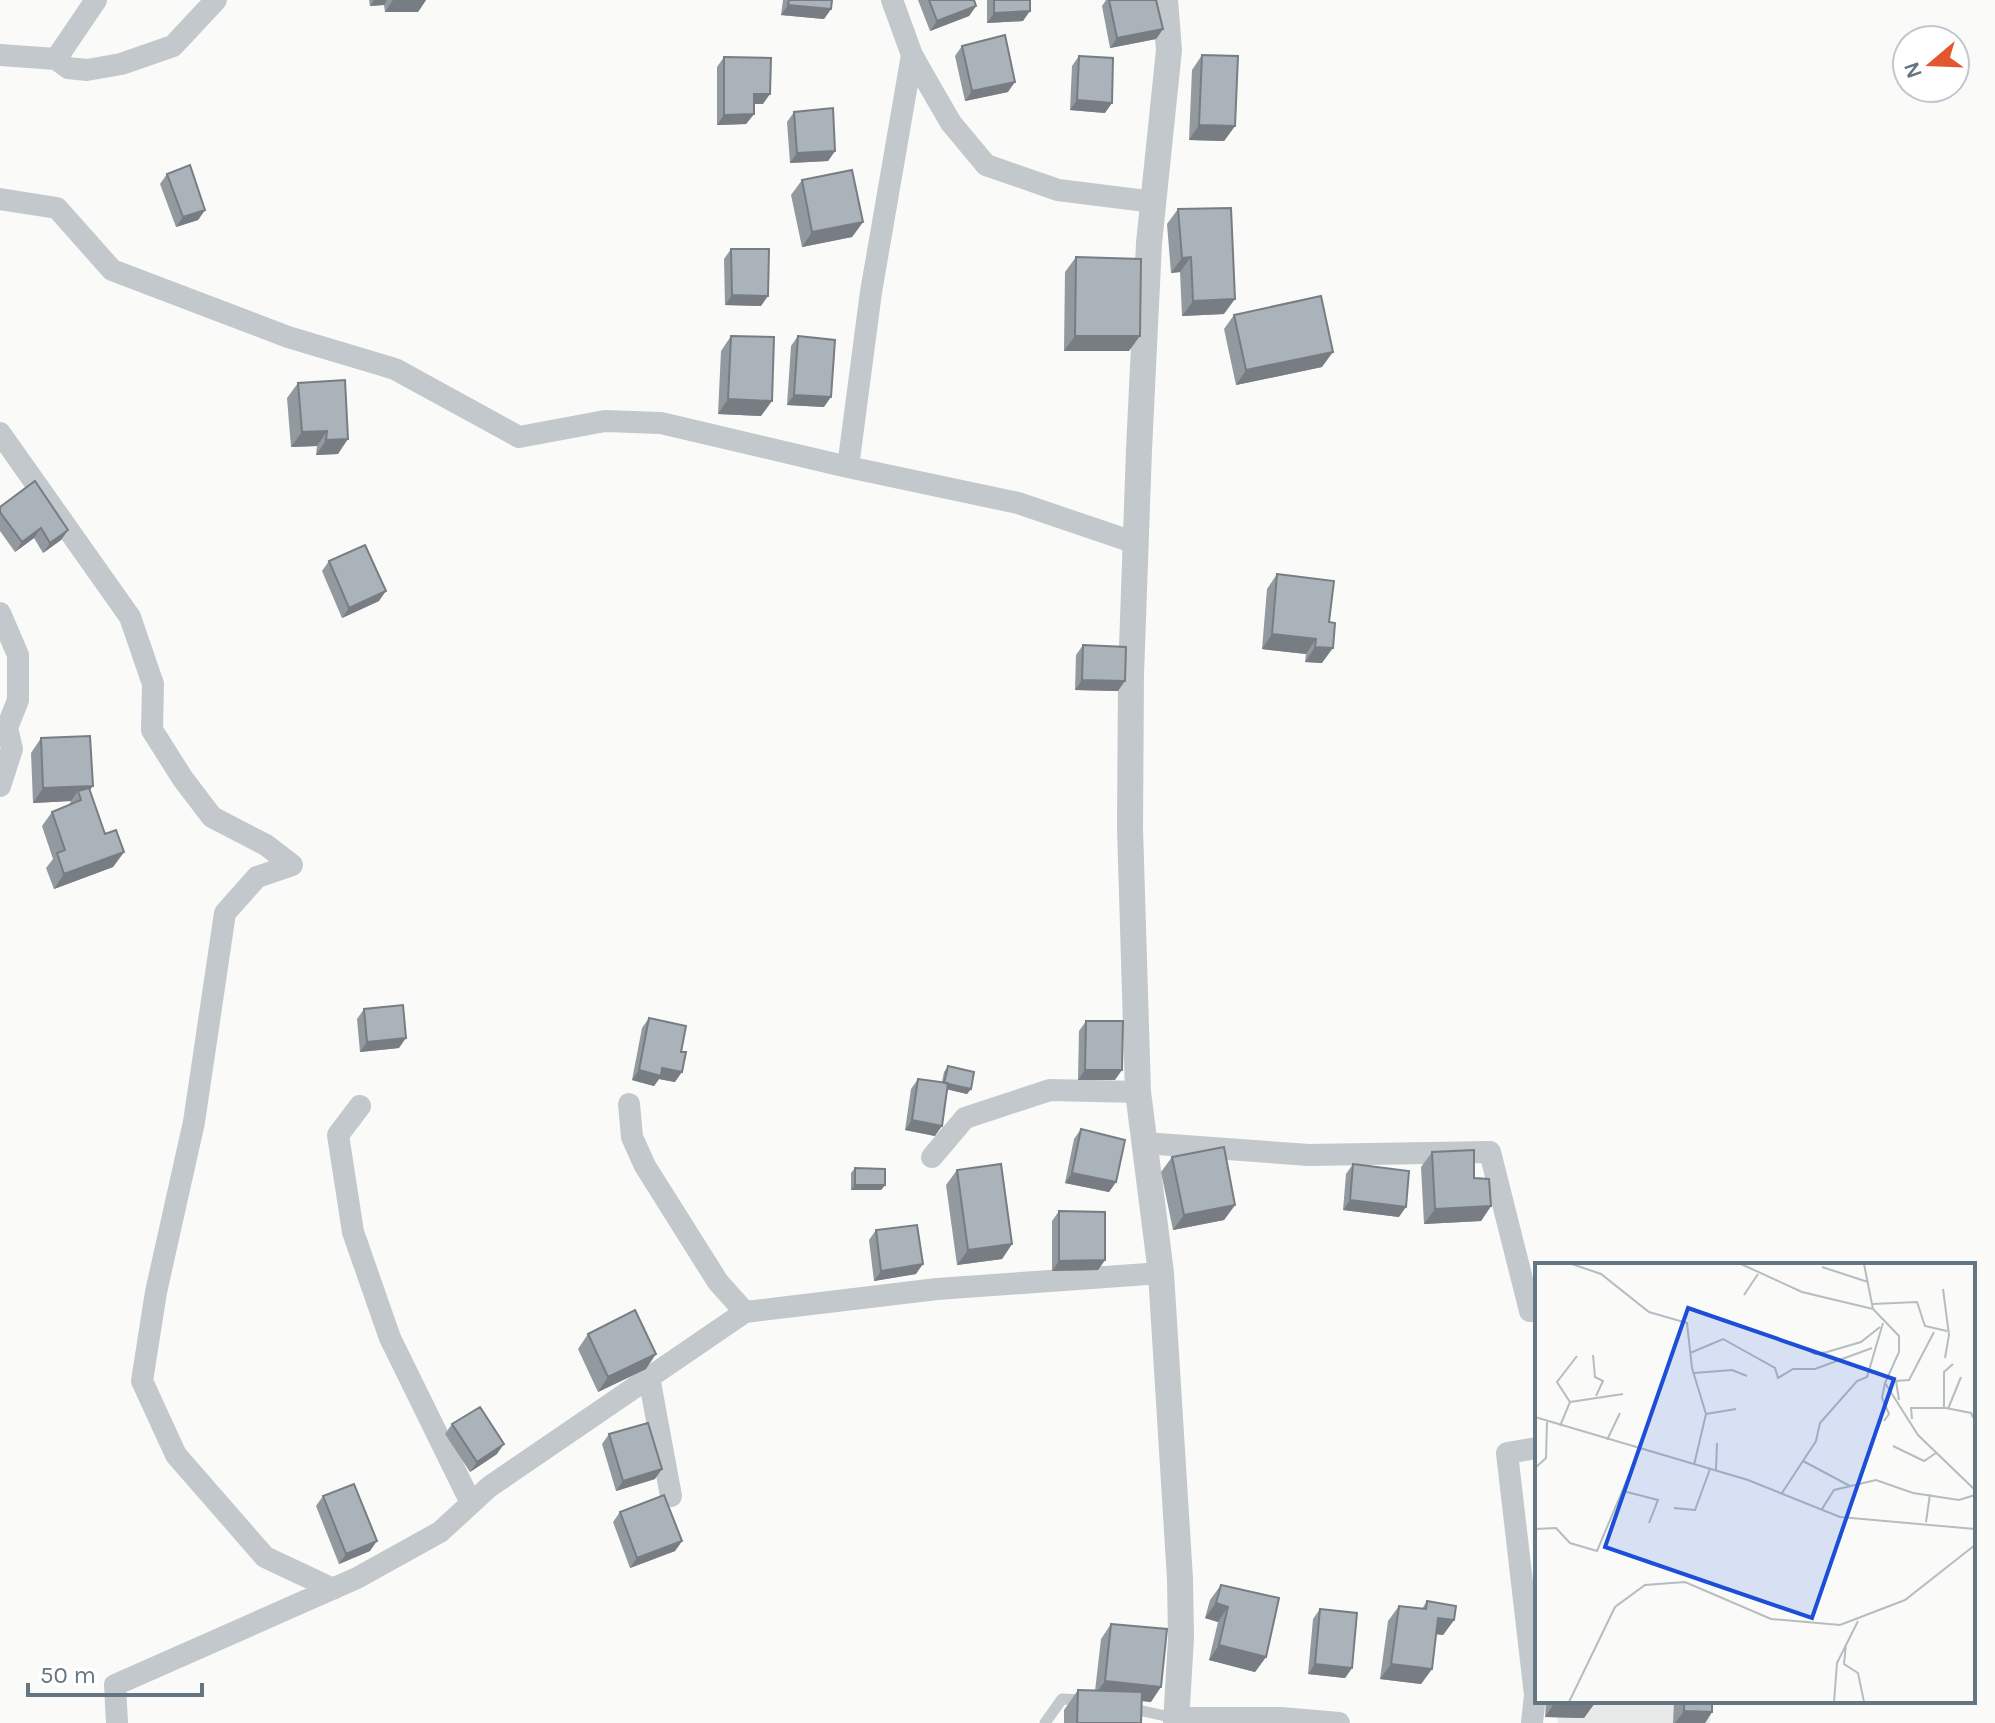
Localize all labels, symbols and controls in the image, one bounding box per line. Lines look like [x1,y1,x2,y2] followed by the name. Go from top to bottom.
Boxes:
[1891,24,1971,104] north arrow
[1898,58,1928,82] text: N
[1535,1263,1975,1703] inset map
[28,1647,202,1697] scale bar
[40,1661,96,1689] text: 50 m

